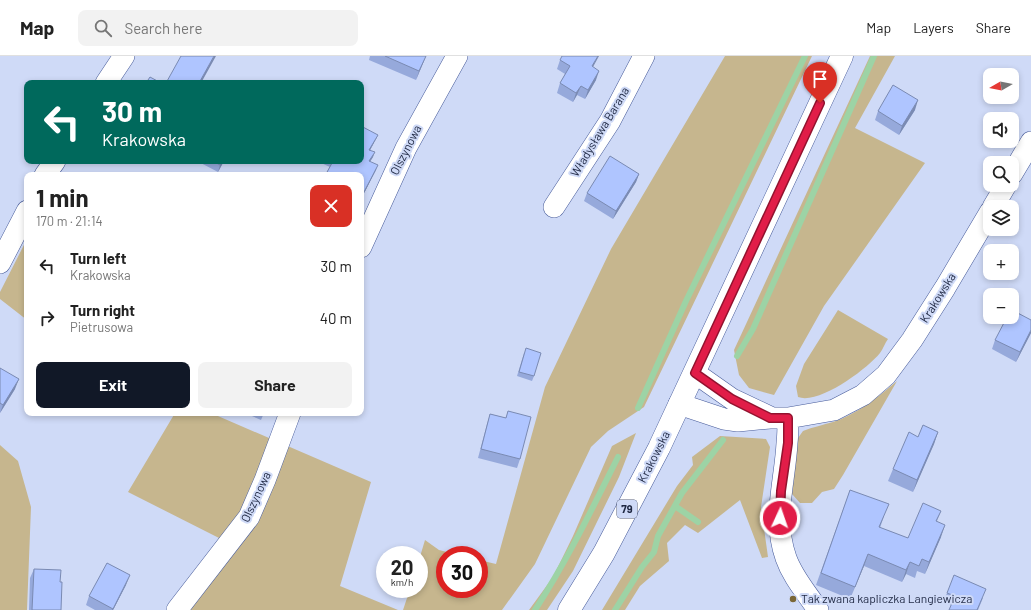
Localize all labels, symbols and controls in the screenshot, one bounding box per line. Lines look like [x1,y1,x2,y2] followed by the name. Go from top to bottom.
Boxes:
[78,10,358,46] search box
[20,16,54,39] text: Map
[92,17,114,39] icon: search
[124,19,202,37] text: Search here
[866,19,891,36] text: Map
[913,19,954,36] text: Layers
[976,19,1011,36] text: Share
[803,62,837,103] pin
[809,68,831,90] icon: arrive
[983,68,1019,104] north arrow
[983,68,1019,324] map controls
[567,84,631,179] street label: Władysława Barana
[102,94,162,128] text: 30 m
[36,96,88,148] icon: left
[983,112,1019,148] button: sound
[387,122,424,177] street label: Olszynowa
[102,128,186,150] text: Krakowska
[983,156,1019,192] button: search
[36,183,89,212] text: 1 min
[310,185,352,227] button: close
[983,200,1019,236] button: layers
[36,213,103,229] text: 170 m · 21:14
[983,244,1019,280] button: +
[70,249,126,267] text: Turn left
[36,255,58,277] icon: left
[320,257,352,275] text: 30 m
[70,267,131,283] text: Krakowska
[916,270,958,325] street label: Krakowska
[983,288,1019,324] button: −
[70,301,135,319] text: Turn right
[36,307,58,329] icon: right
[320,309,352,327] text: 40 m
[70,319,133,335] text: Pietrusowa
[36,362,190,408] button: Exit
[198,362,352,408] button: Share
[634,428,672,485] street label: Krakowska
[237,469,273,524] street label: Olszynowa
[759,497,801,539] position arrow
[617,500,637,518] road number: 79
[436,546,488,598] speed limit sign: 30
[391,555,413,579] text: 20
[391,576,413,588] text: km/h
[801,591,972,605] place label: Tak zwana kapliczka Langiewicza
[788,594,798,604] marker: Tak zwana kapliczka Langiewicza

